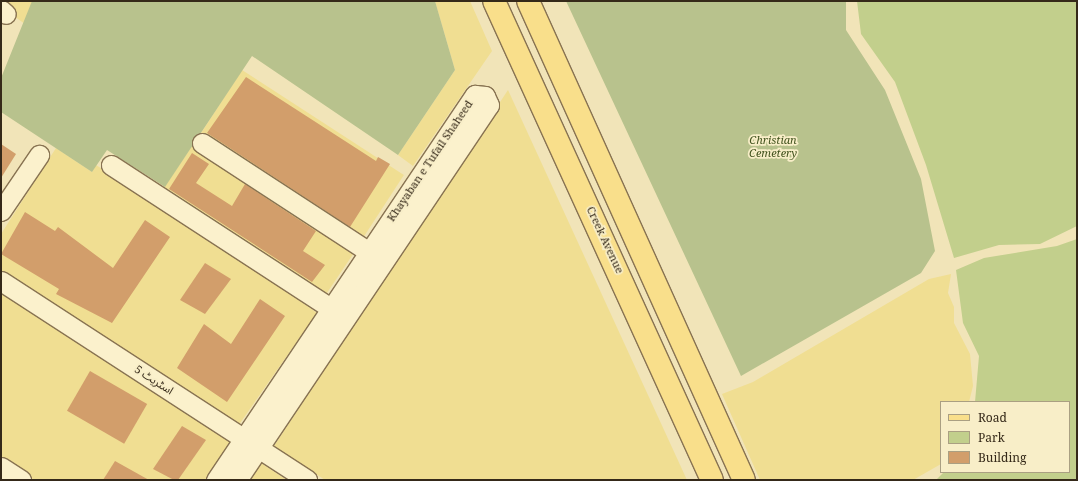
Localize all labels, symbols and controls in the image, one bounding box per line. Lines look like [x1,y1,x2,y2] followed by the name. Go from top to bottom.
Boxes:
[385,98,475,224] street label: Khayaban e Tufail Shaheed
[749,134,797,160] park label: Christian Cemetery
[584,204,626,276] street label: Creek Avenue
[132,363,176,397] street label: اسٹریٹ 5
[940,401,1070,473] legend
[978,409,1007,426] text: Road
[978,429,1005,446] text: Park
[978,449,1026,466] text: Building

